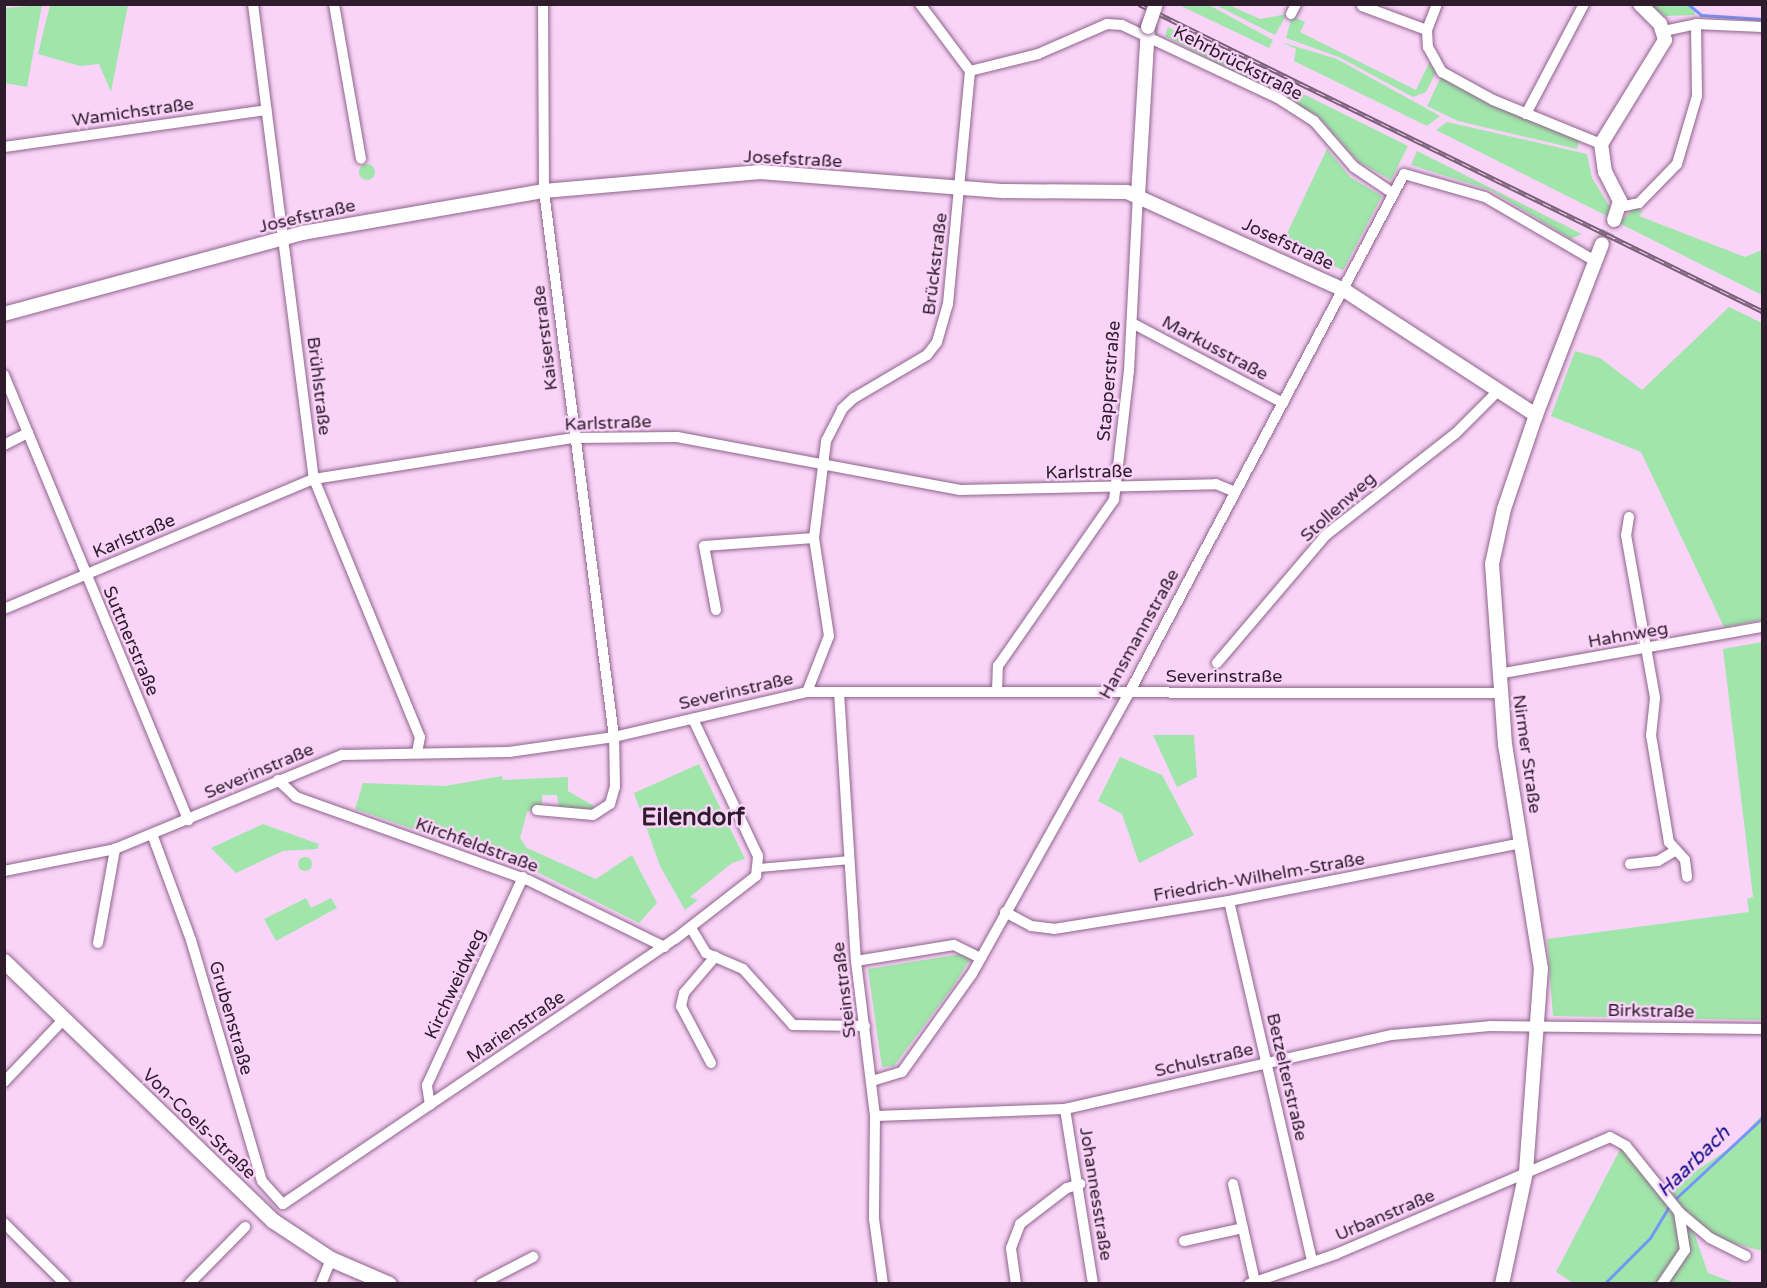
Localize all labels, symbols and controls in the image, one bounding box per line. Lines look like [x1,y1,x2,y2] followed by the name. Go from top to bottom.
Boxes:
[1170,21,1306,105] street label: Kehrbrückstraße
[71,93,195,131] street label: Wamichstraße
[743,146,843,172] street label: Josefstraße
[257,194,357,238] street label: Josefstraße
[918,212,952,316] street label: Brückstraße
[1239,213,1337,275] street label: Josefstraße
[528,284,562,392] street label: Kaiserstraße
[1158,311,1272,385] street label: Markusstraße
[1093,320,1125,442] street label: Stapperstraße
[302,335,336,437] street label: Brühlstraße
[564,411,652,435] street label: Karlstraße
[1045,460,1133,484] street label: Karlstraße
[1296,468,1380,546] street label: Stollenweg
[90,509,178,563] street label: Karlstraße
[1094,565,1184,703] street label: Hansmannstraße
[98,583,164,699] street label: Suttnerstraße
[1586,617,1670,653] street label: Hahnweg
[1166,665,1282,687] street label: Severinstraße
[677,667,795,715] street label: Severinstraße
[1508,693,1546,815] street label: Nirmer Straße
[201,738,317,804] street label: Severinstraße
[641,804,745,832] district label: Eilendorf
[412,813,542,877] street label: Kirchfeldstraße
[1152,848,1366,906] street label: Friedrich-Wilhelm-Straße
[420,925,490,1043] street label: Kirchweidweg
[827,941,861,1039] street label: Steinstraße
[204,959,258,1077] street label: Grubenstraße
[463,986,569,1068] street label: Marienstraße
[1607,999,1695,1023] street label: Birkstraße
[1262,1011,1312,1143] street label: Betzelterstraße
[1153,1038,1255,1082] street label: Schulstraße
[138,1064,260,1184] street label: Von-Coels-Straße
[1653,1121,1735,1203] water label: Haarbach
[1075,1126,1117,1262] street label: Johannesstraße
[1332,1184,1438,1246] street label: Urbanstraße

